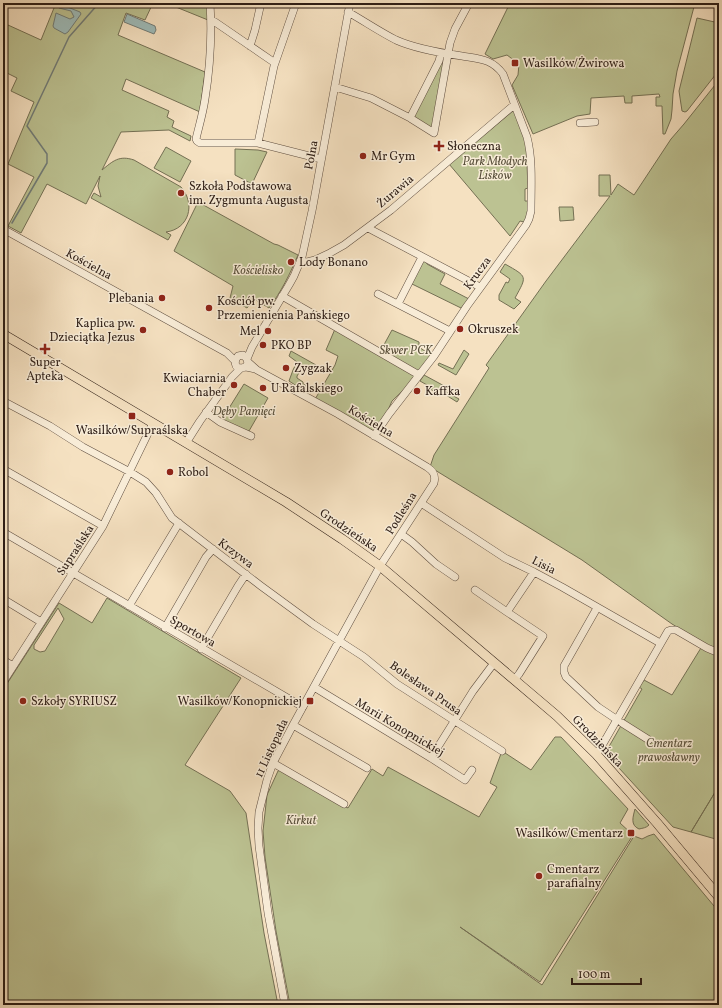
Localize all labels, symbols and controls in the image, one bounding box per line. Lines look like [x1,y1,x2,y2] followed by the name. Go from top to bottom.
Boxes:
[523,56,624,72] place label: Wasilków/Żwirowa
[510,58,520,68] marker: Wasilków/Żwirowa
[301,139,323,171] street label: Polna
[447,139,501,155] place label: Słoneczna
[434,141,444,151] marker: Słoneczna
[371,149,416,165] place label: Mr Gym
[358,151,368,161] marker: Mr Gym
[462,154,528,184] park label: Park Młodych Lisków
[374,172,418,212] street label: Żurawia
[189,179,308,209] place label: Szkoła Podstawowa im. Zygmunta Augusta
[176,188,186,198] marker: Szkoła Podstawowa im. Zygmunta Augusta
[63,246,115,284] street label: Kościelna
[460,254,495,293] street label: Krucza
[299,255,368,271] place label: Lody Bonano
[286,257,296,267] marker: Lody Bonano
[233,263,284,279] park label: Kościelisko
[108,291,154,307] place label: Plebania
[157,293,167,303] marker: Plebania
[217,294,350,324] place label: Kościół pw. Przemienienia Pańskiego
[204,303,214,313] marker: Kościół pw. Przemienienia Pańskiego
[49,316,135,346] place label: Kaplica pw. Dzieciątka Jezus
[468,322,519,338] place label: Okruszek
[240,324,260,340] place label: Mel
[455,324,465,334] marker: Okruszek
[138,325,148,335] marker: Kaplica pw. Dzieciątka Jezus
[263,326,273,336] marker: Mel
[271,338,311,354] place label: PKO BP
[258,340,268,350] marker: PKO BP
[380,343,434,359] park label: Skwer PCK
[40,344,50,354] marker: Super Apteka
[26,355,64,385] place label: Super Apteka
[294,361,333,377] place label: Zygzak
[281,363,291,373] marker: Zygzak
[163,371,226,401] place label: Kwiaciarnia Chaber
[229,380,239,390] marker: Kwiaciarnia Chaber
[271,381,343,397] place label: U Rafalskiego
[258,383,268,393] marker: U Rafalskiego
[425,384,460,400] place label: Kaffka
[412,386,422,396] marker: Kaffka
[345,402,396,442] street label: Kościelna
[213,404,276,420] park label: Dęby Pamięci
[127,411,137,421] marker: Wasilków/Supraślska
[76,423,188,439] place label: Wasilków/Supraślska
[178,465,209,481] place label: Robol
[165,467,175,477] marker: Robol
[382,489,421,538] street label: Podleśna
[316,505,381,556] street label: Grodzieńska
[53,522,98,579] street label: Supraślska
[214,535,257,573] street label: Krzywa
[529,553,558,579] street label: Lisia
[167,612,218,651] street label: Sportowa
[386,658,465,720] street label: Bolesława Prusa
[31,694,117,710] place label: Szkoły SYRIUSZ
[177,694,302,710] place label: Wasilków/Konopnickiej
[352,695,447,761] street label: Marii Konopnickiej
[18,696,28,706] marker: Szkoły SYRIUSZ
[305,696,315,706] marker: Wasilków/Konopnickiej
[568,712,626,771] street label: Grodzieńska
[251,716,293,780] street label: 11 Listopada
[638,736,701,766] park label: Cmentarz prawosławny
[286,813,317,829] park label: Kirkut
[516,826,623,842] place label: Wasilków/Cmentarz
[626,828,636,838] marker: Wasilków/Cmentarz
[547,862,602,892] place label: Cmentarz parafialny
[534,871,544,881] marker: Cmentarz parafialny
[572,960,641,986] scale bar
[578,967,611,983] text: 100 m

